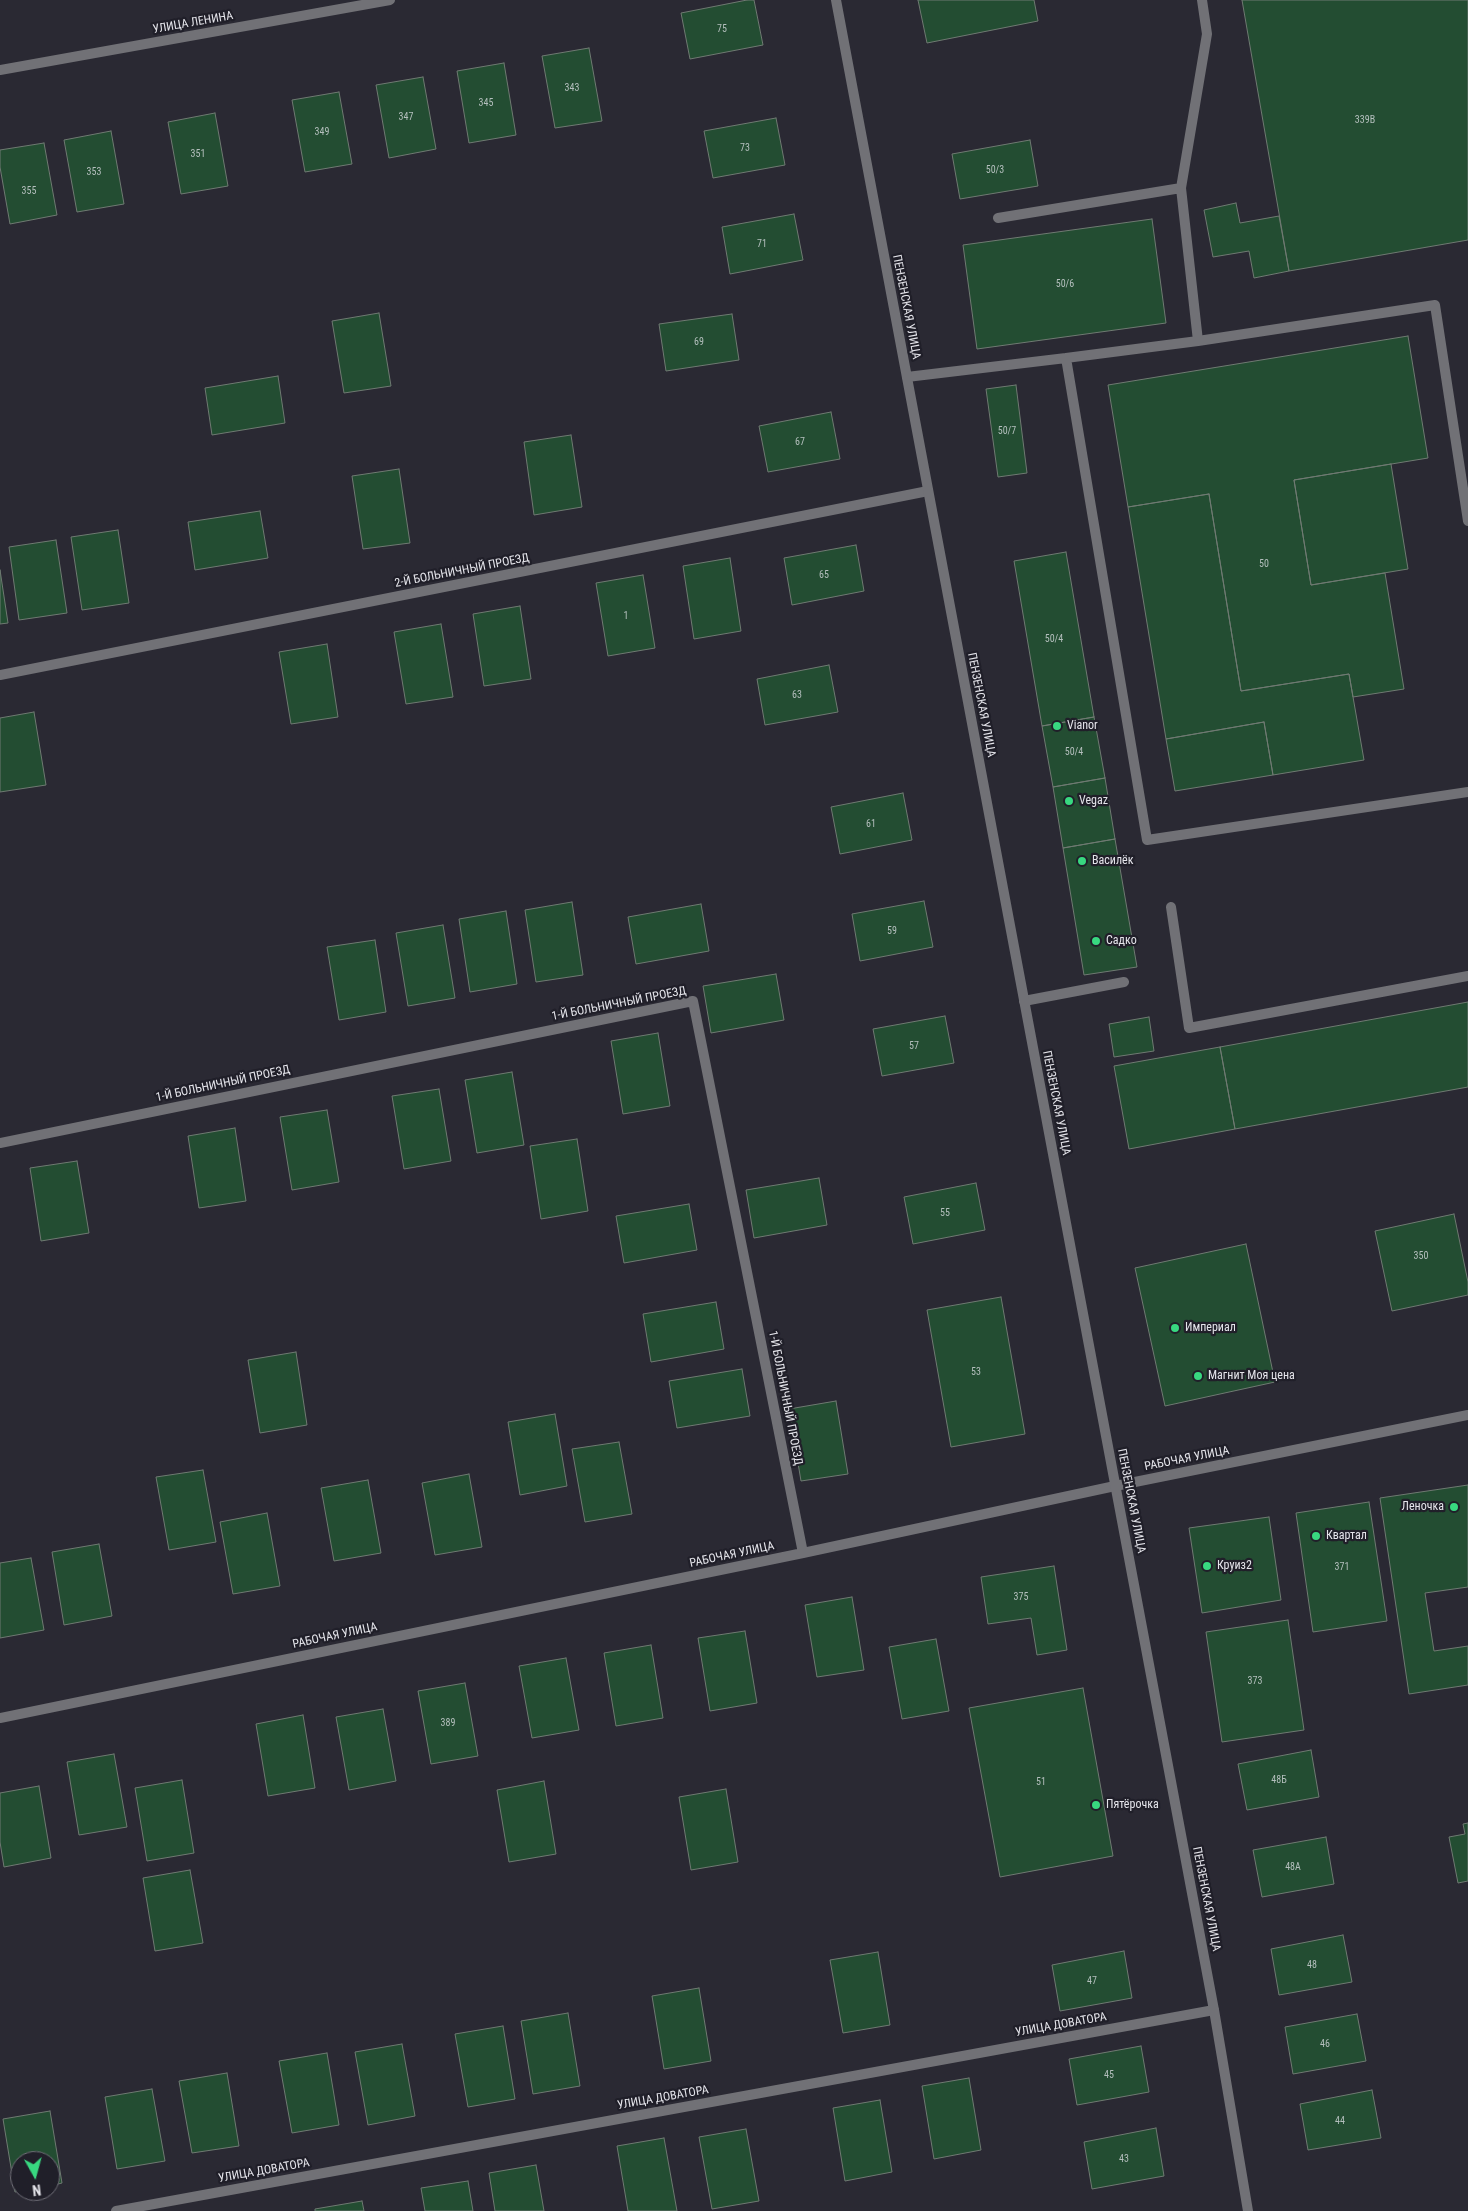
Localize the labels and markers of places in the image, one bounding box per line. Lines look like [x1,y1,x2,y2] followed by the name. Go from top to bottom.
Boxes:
[1067,719,1098,733] place label: Vianor
[1051,720,1063,732] marker: Vianor
[1079,794,1108,808] place label: Vegaz
[1063,795,1075,807] marker: Vegaz
[1092,854,1133,868] place label: Василёк
[1076,855,1088,867] marker: Василёк
[1106,934,1137,948] place label: Садко
[1090,935,1102,947] marker: Садко
[1185,1321,1236,1335] place label: Империал
[1169,1322,1181,1334] marker: Империал
[1208,1369,1295,1383] place label: Магнит Моя цена
[1192,1370,1204,1382] marker: Магнит Моя цена
[1402,1500,1444,1514] place label: Леночка
[1448,1501,1460,1513] marker: Леночка
[1326,1529,1367,1543] place label: Квартал
[1310,1530,1322,1542] marker: Квартал
[1217,1559,1252,1573] place label: Круиз2
[1201,1560,1213,1572] marker: Круиз2
[1106,1798,1159,1812] place label: Пятёрочка
[1090,1799,1102,1811] marker: Пятёрочка

